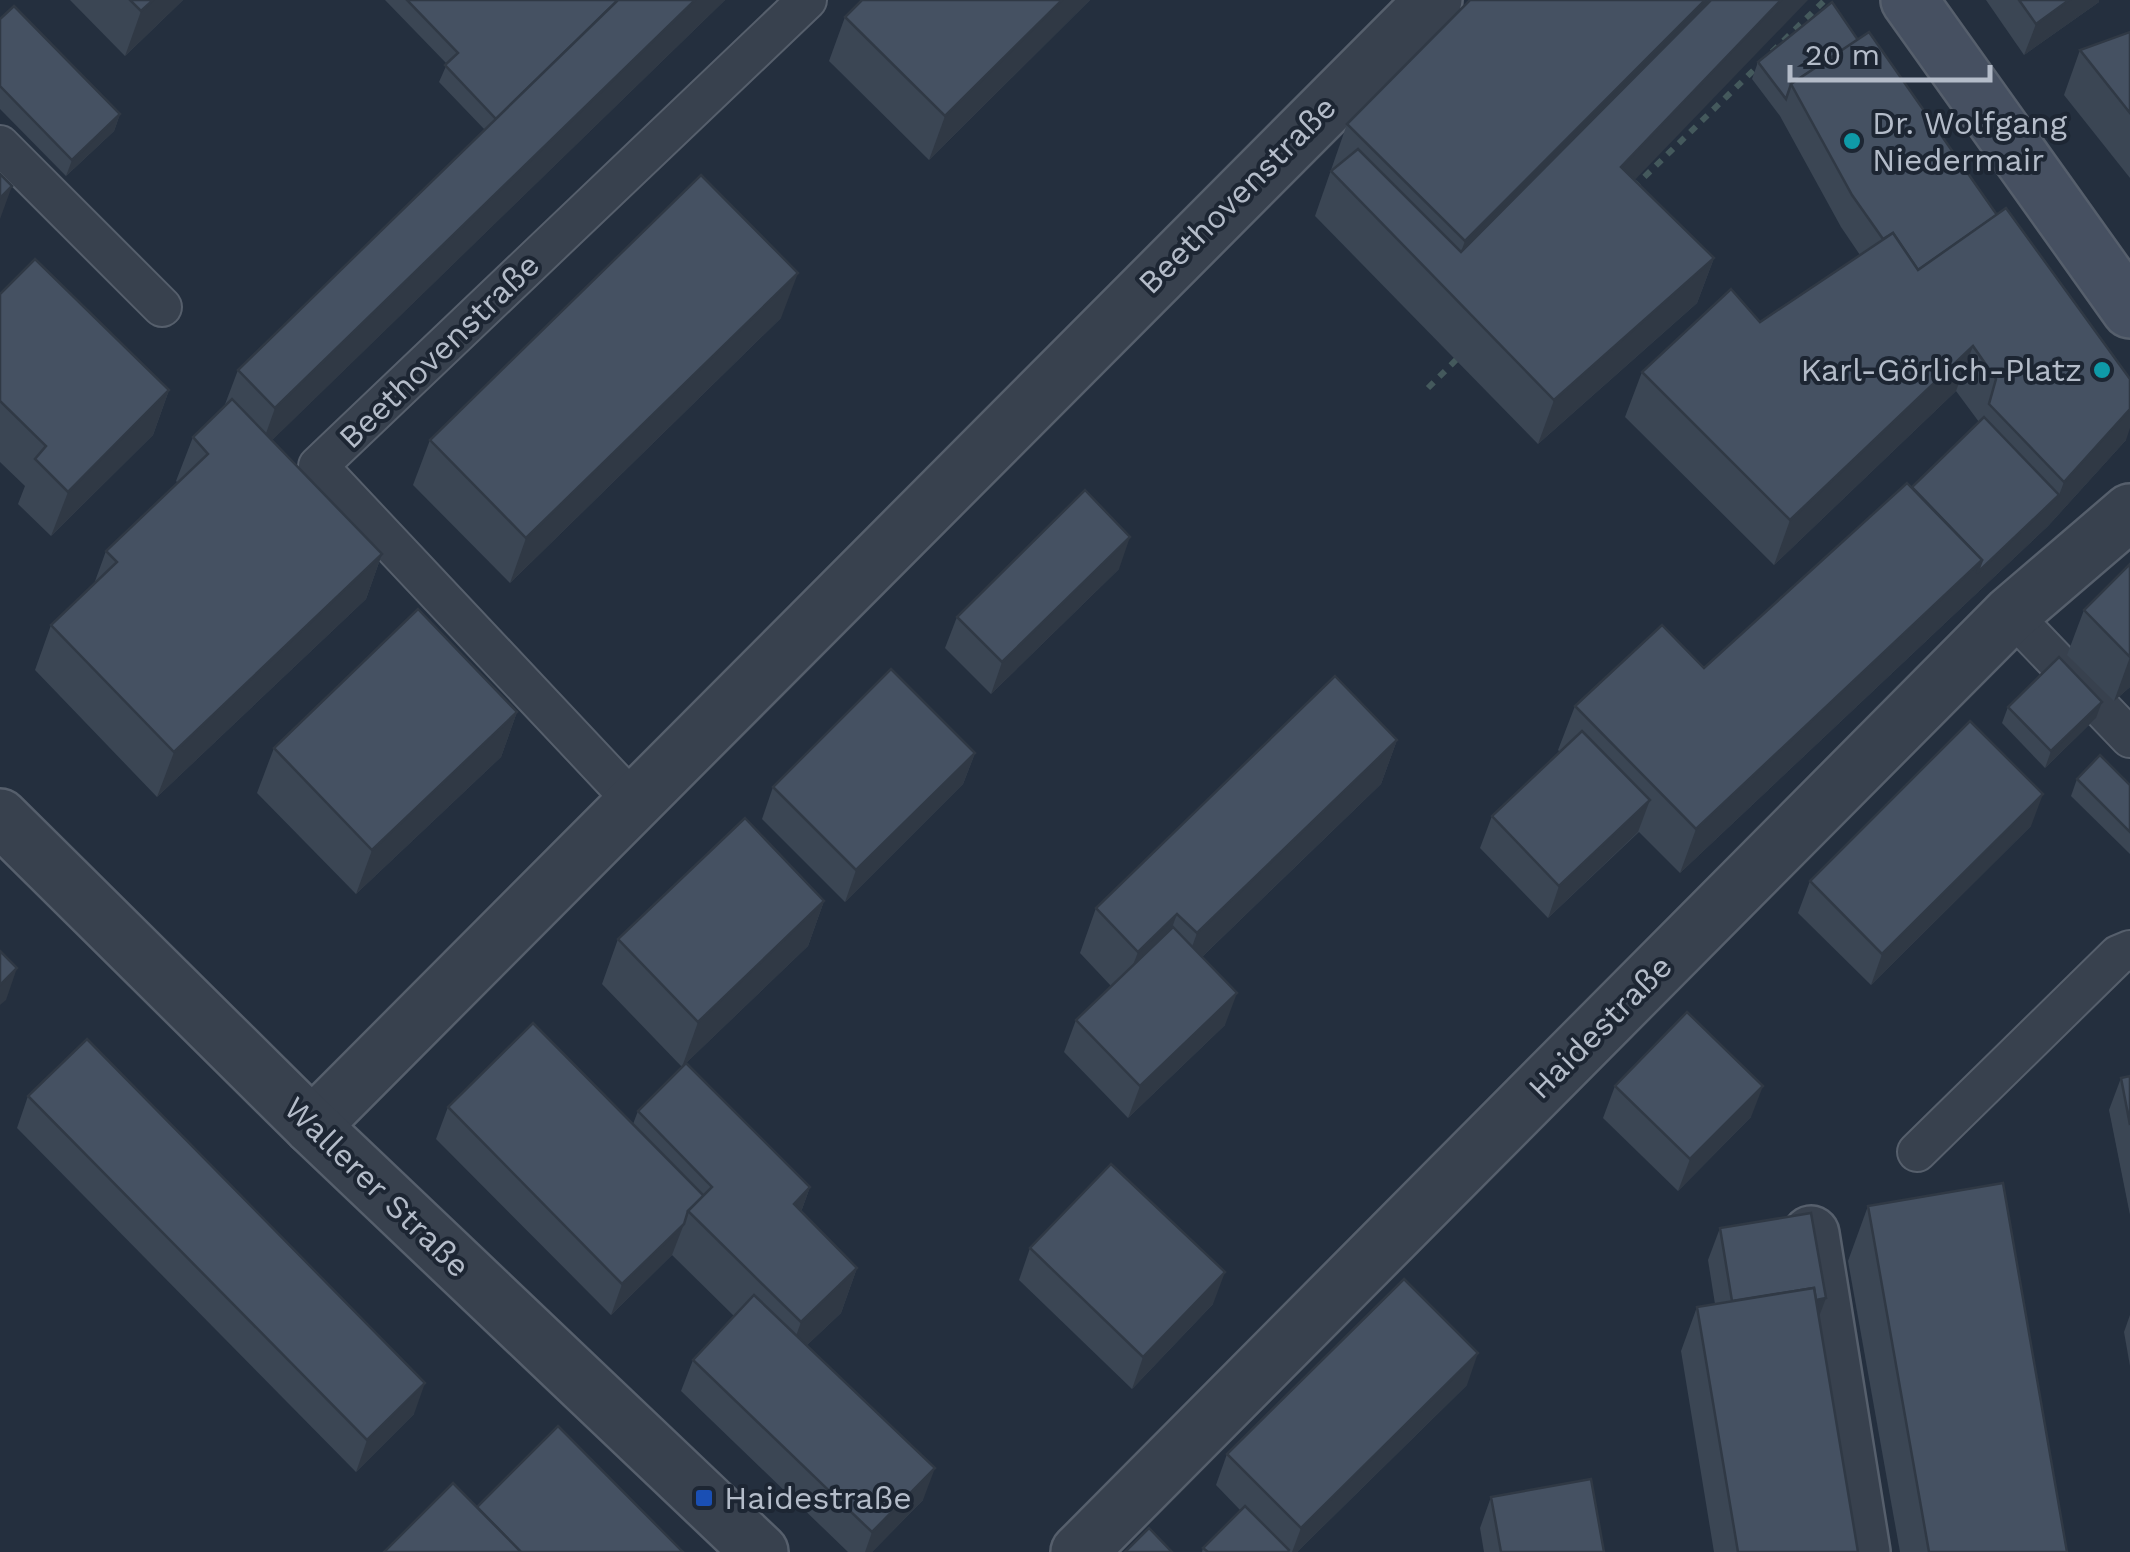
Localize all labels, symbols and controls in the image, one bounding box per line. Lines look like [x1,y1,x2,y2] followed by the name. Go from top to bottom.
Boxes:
[1790,20,1990,82] scale bar
[1805,37,1880,72] text: 20 m
[1130,88,1344,302] street label: Beethovenstraße
[1872,104,2068,179] place label: Dr. Wolfgang Niedermair
[1841,130,1863,152] marker: Dr. Wolfgang Niedermair
[331,246,547,456] street label: Beethovenstraße
[1800,351,2082,389] place label: Karl-Görlich-Platz
[2091,359,2113,381] marker: Karl-Görlich-Platz
[1520,947,1680,1107] street label: Haidestraße
[276,1089,478,1285] street label: Wallerer Straße
[724,1479,912,1517] place label: Haidestraße
[693,1487,715,1509] marker: Haidestraße

